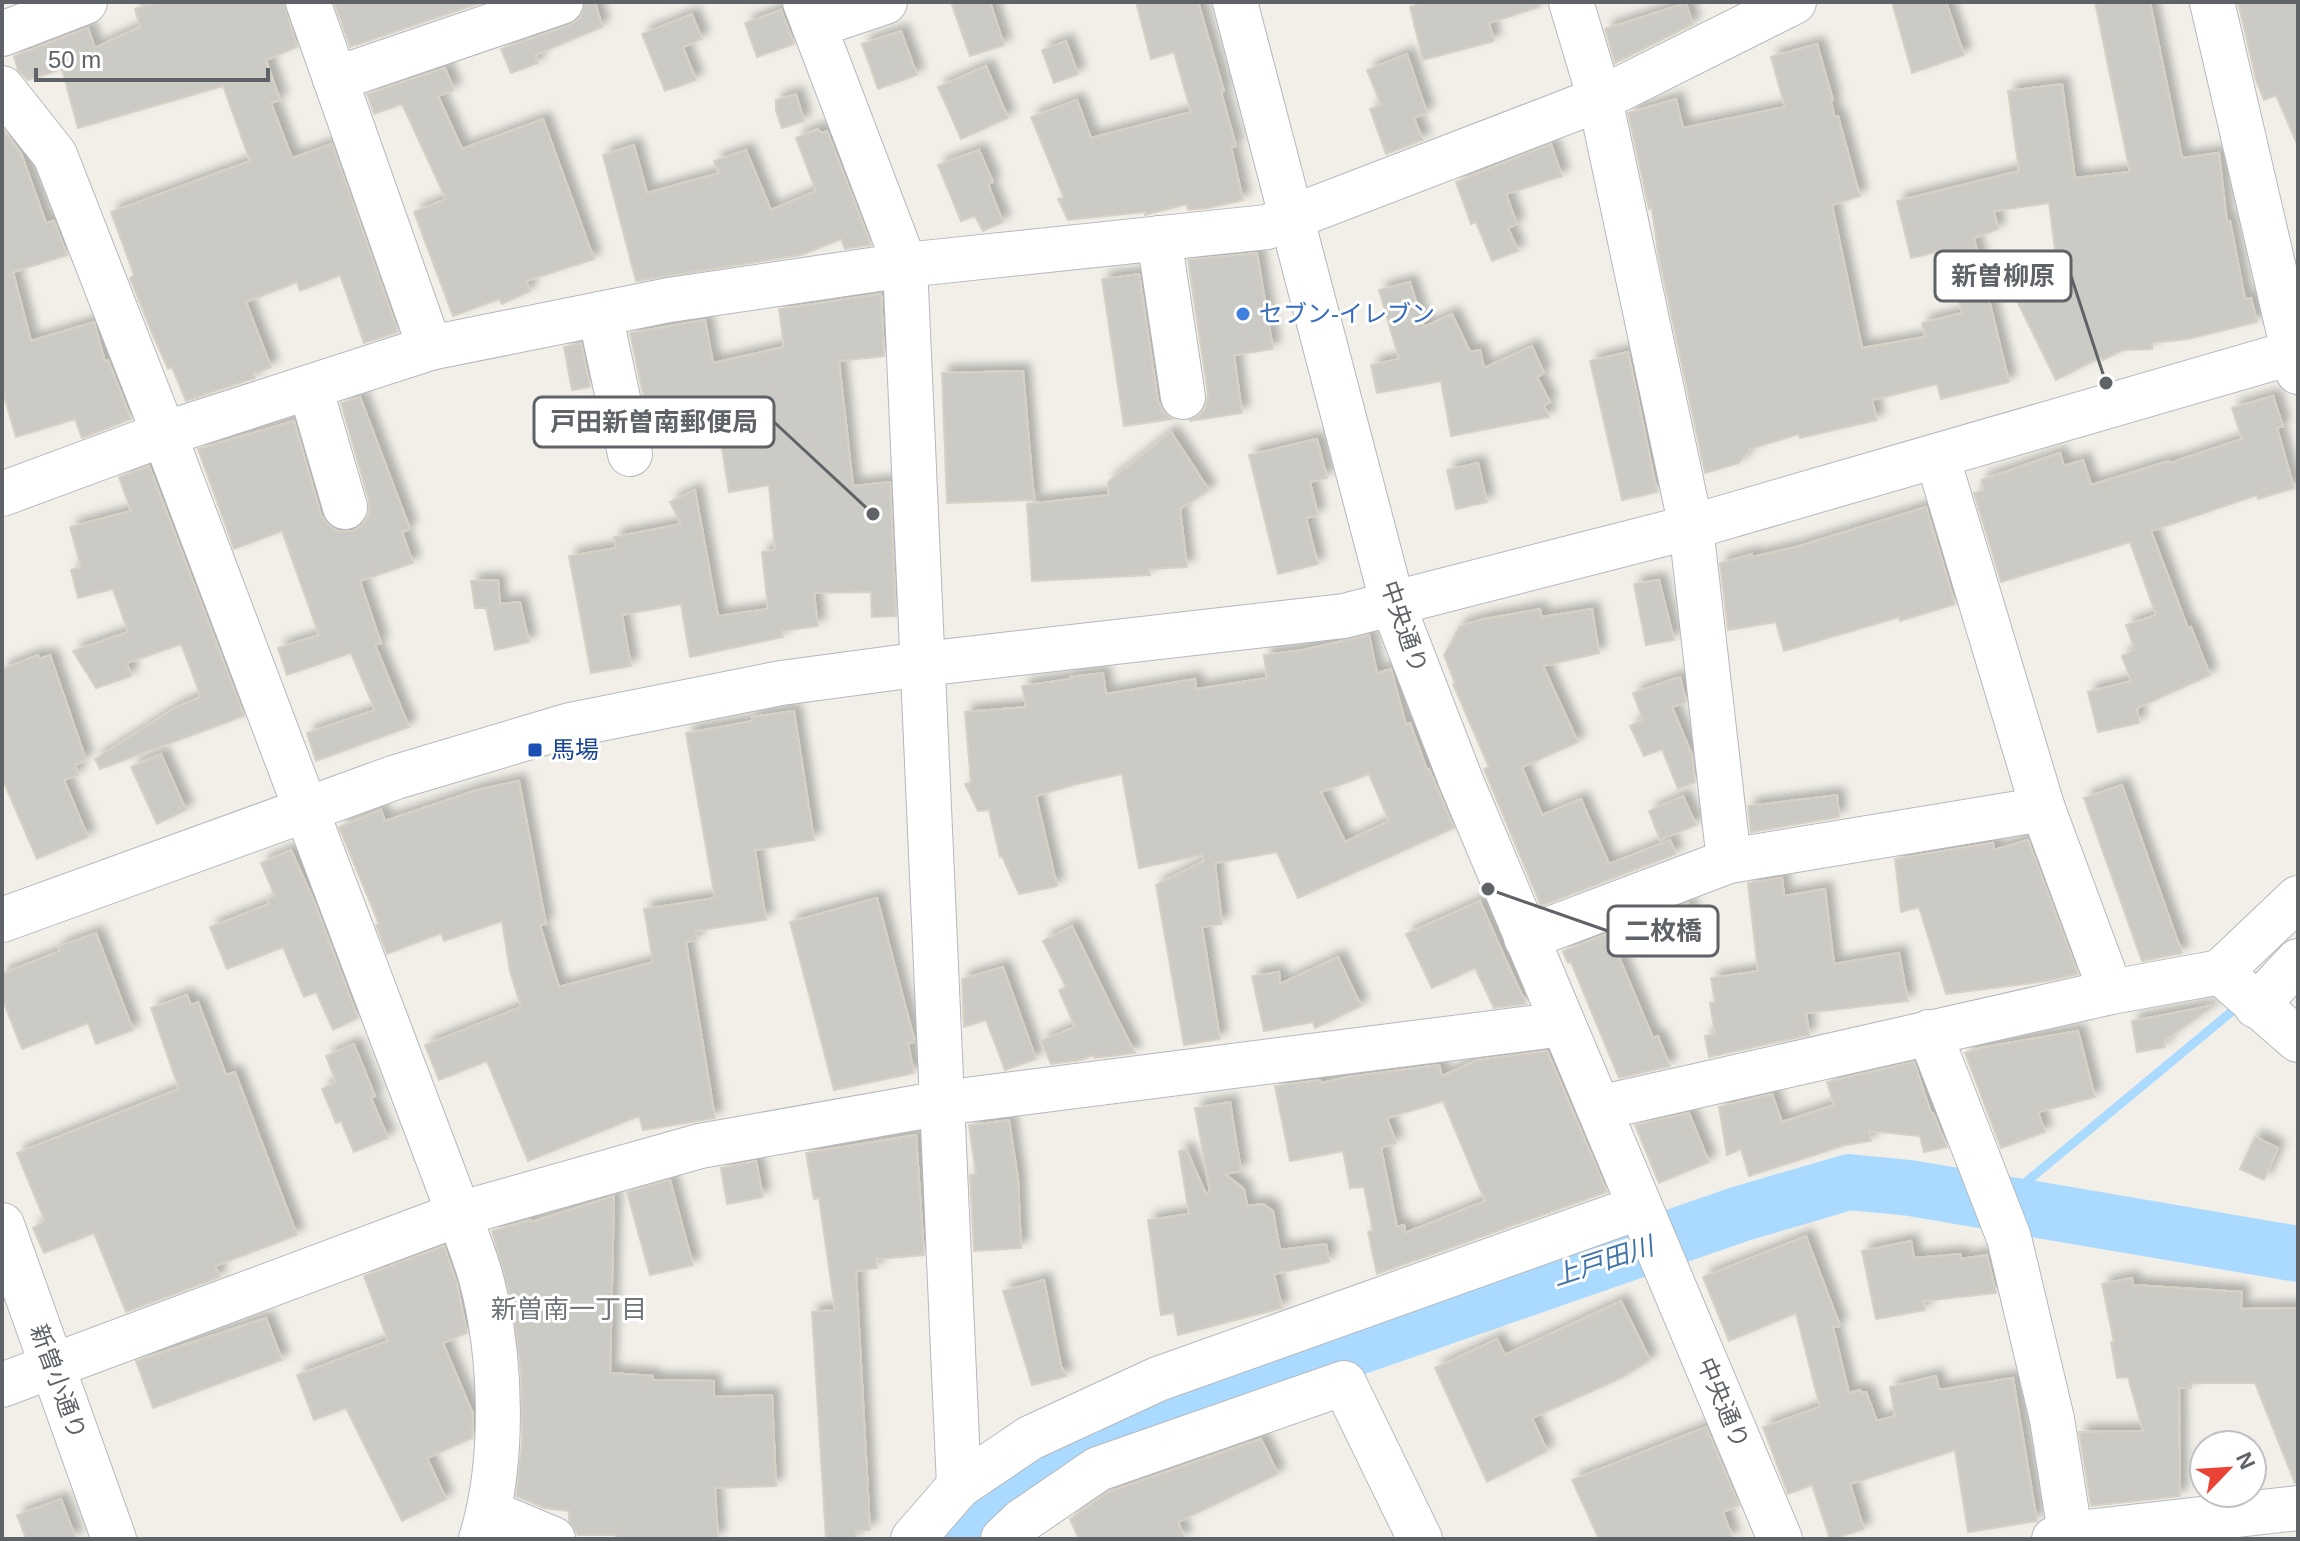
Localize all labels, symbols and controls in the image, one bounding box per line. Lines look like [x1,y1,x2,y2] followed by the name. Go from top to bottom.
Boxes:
[36,32,268,82] scale bar
[48,46,101,73] text: 50 m
[1935,251,2071,301] callout: 新曽柳原
[1951,261,2055,291] text: 新曽柳原
[1259,300,1435,327] place label: セブン-イレブン
[1234,305,1252,323] marker: セブン-イレブン
[534,397,774,447] callout: 戸田新曽南郵便局
[550,407,758,437] text: 戸田新曽南郵便局
[1376,577,1433,677] street label: 中央通り
[551,736,599,763] place label: 馬場
[526,741,544,759] marker: 馬場
[1608,906,1718,956] callout: 二枚橋
[1624,916,1702,946] text: 二枚橋
[1549,1230,1660,1291] water label: 上戸田川
[491,1294,647,1324] district label: 新曽南一丁目
[25,1321,92,1443] street label: 新曽小通り
[1692,1353,1755,1452] street label: 中央通り
[2188,1429,2268,1509] north arrow
[2231,1448,2260,1473] text: N

